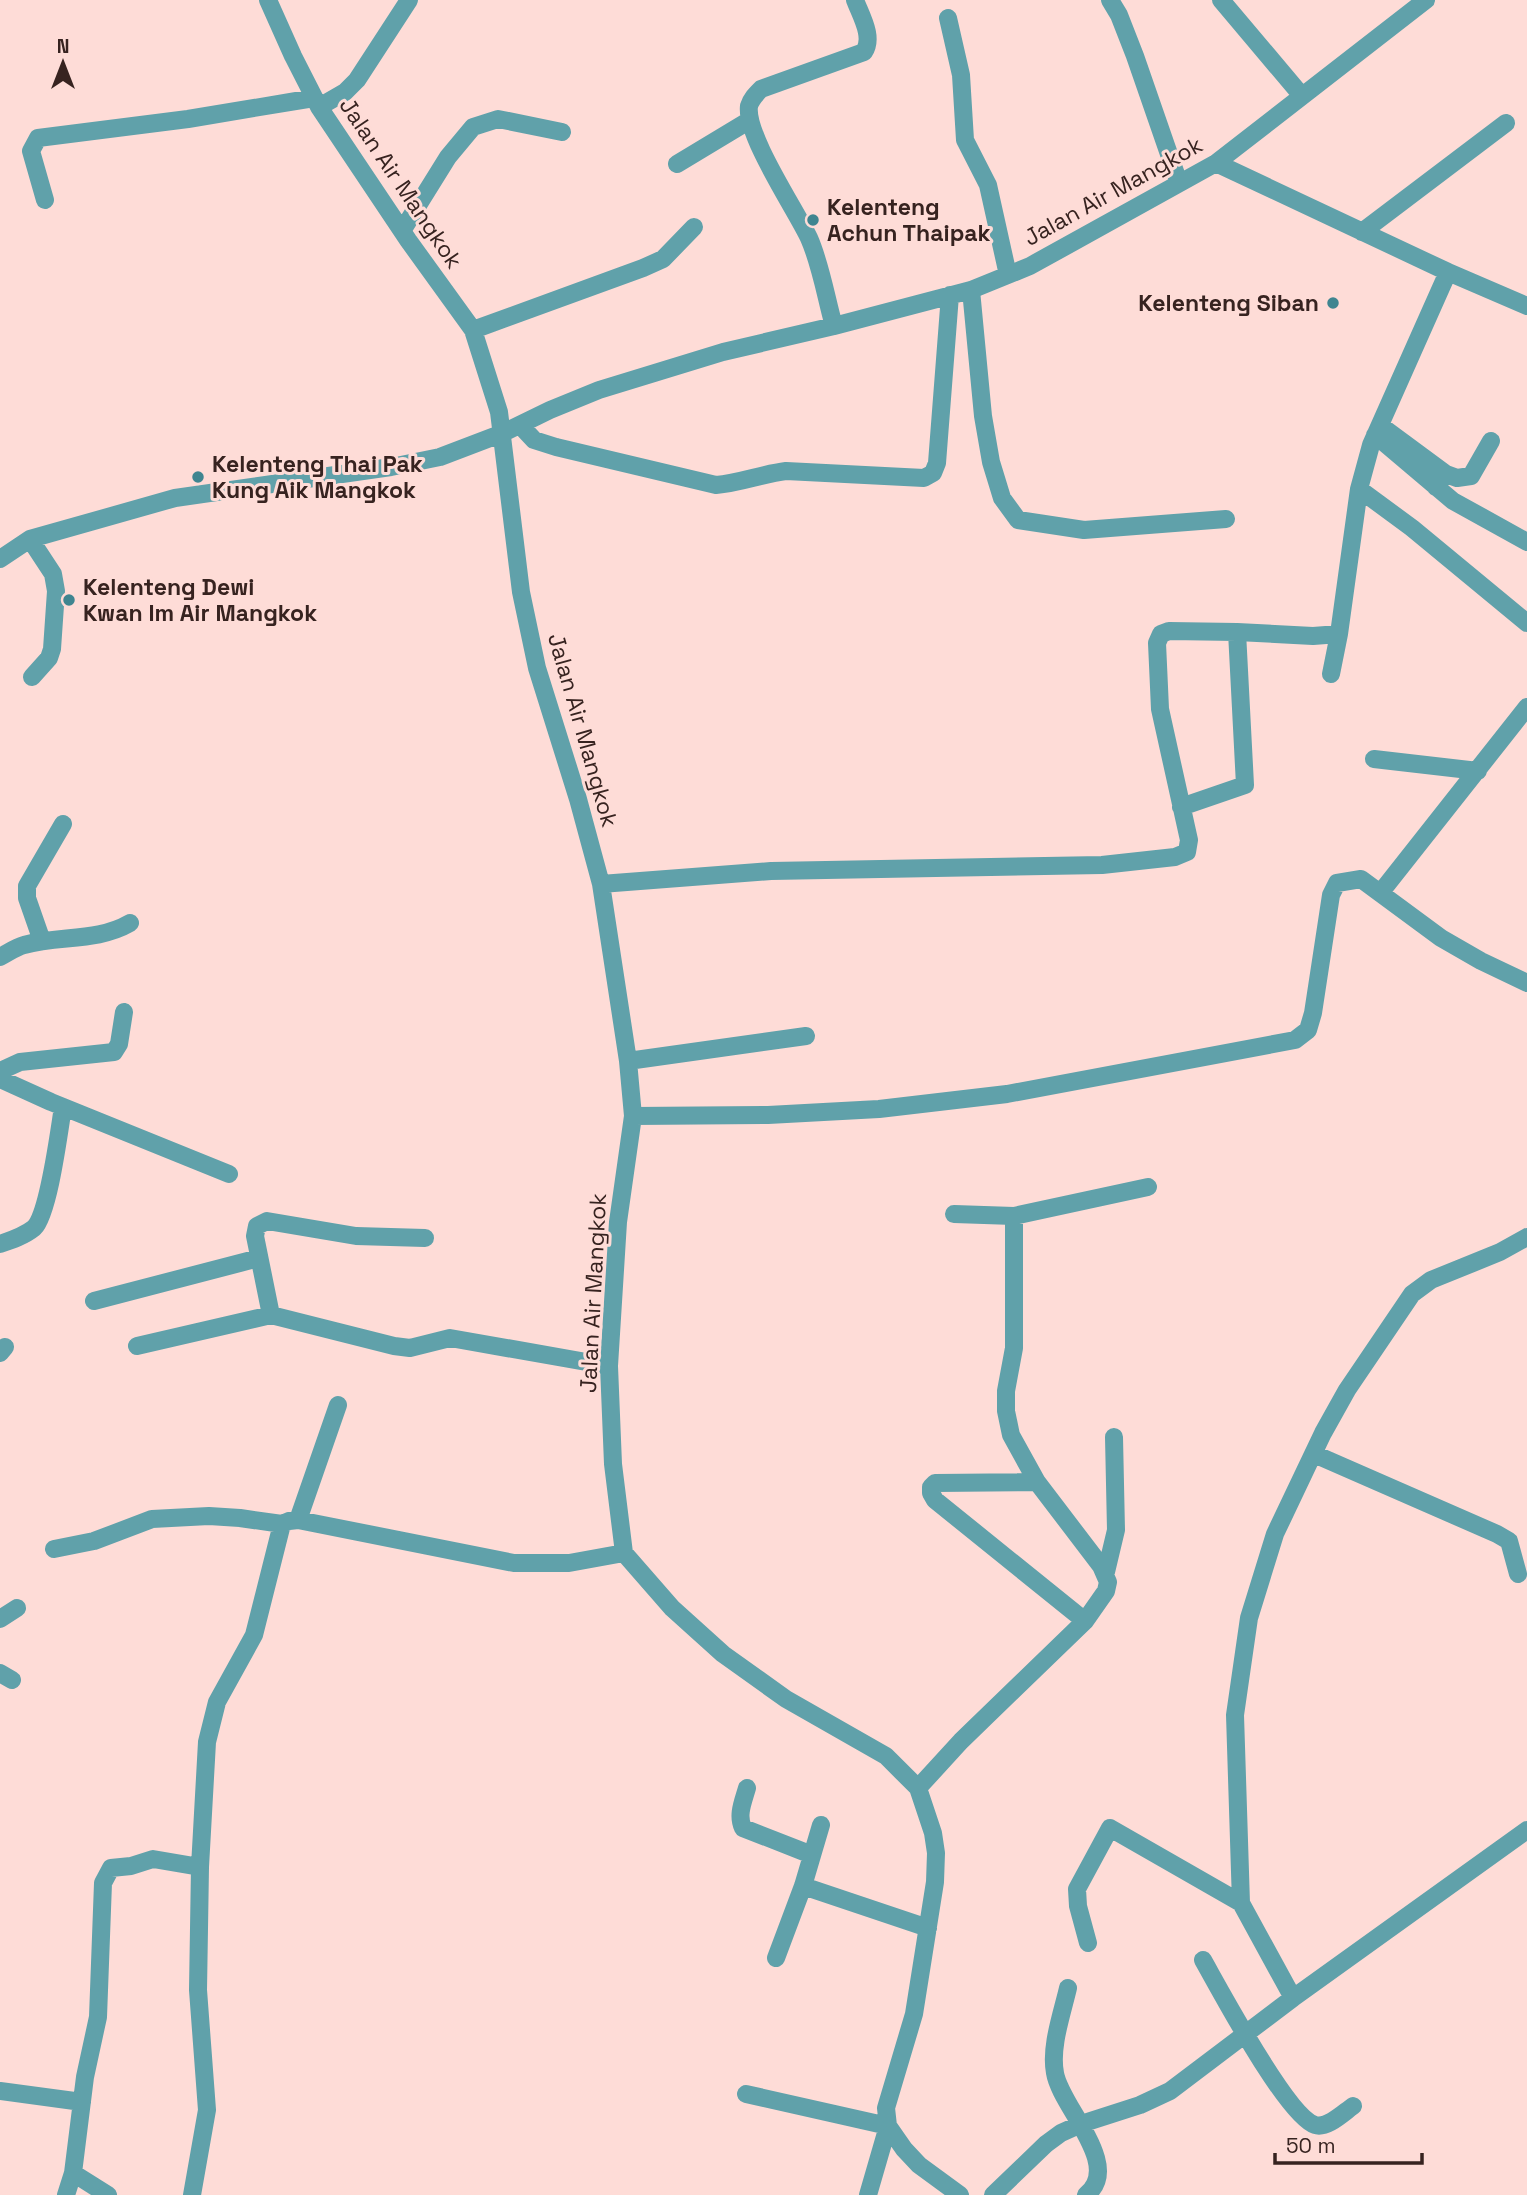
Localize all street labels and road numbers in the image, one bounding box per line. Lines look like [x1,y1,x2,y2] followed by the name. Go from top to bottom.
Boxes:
[333,92,469,274] street label: Jalan Air Mangkok
[1018,129,1208,253] street label: Jalan Air Mangkok
[541,630,625,830] street label: Jalan Air Mangkok
[573,1192,613,1394] street label: Jalan Air Mangkok

